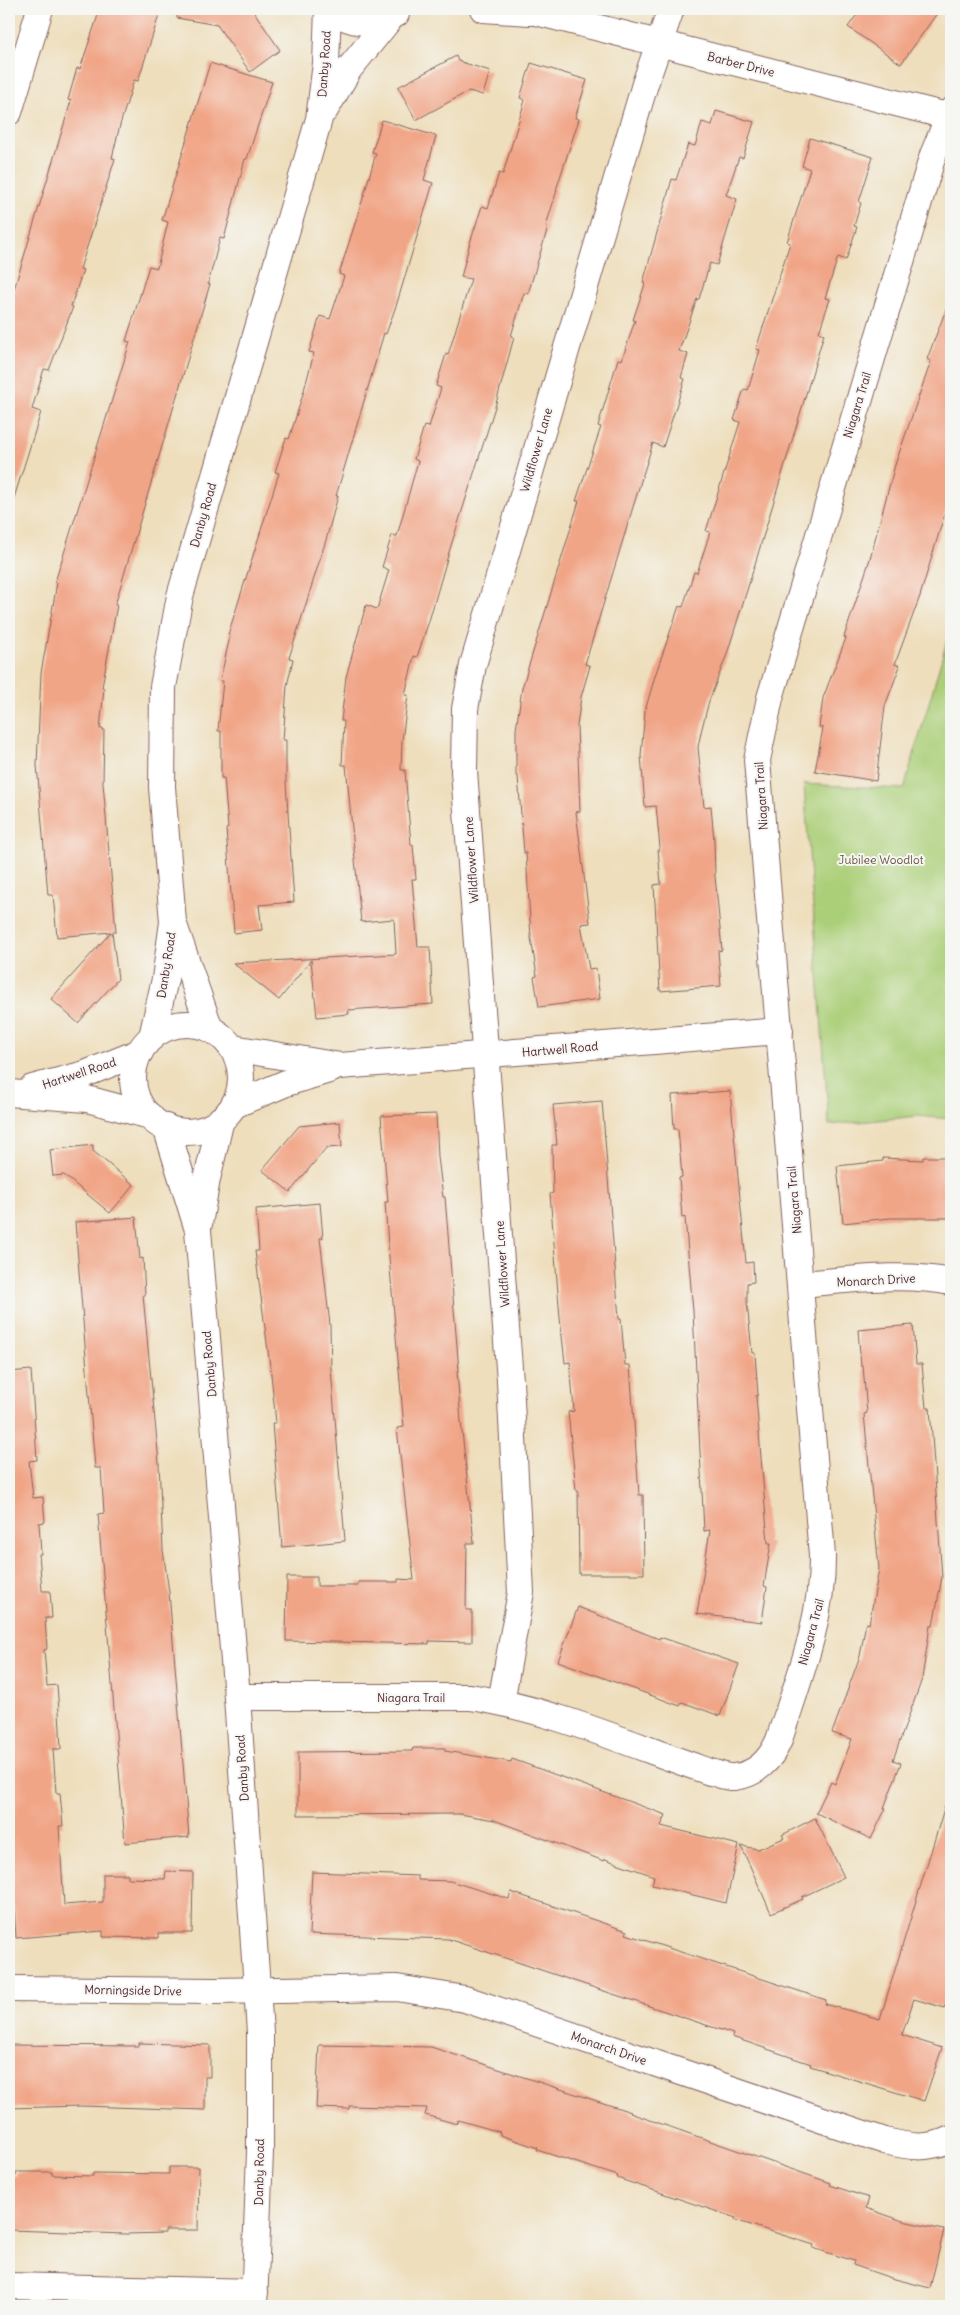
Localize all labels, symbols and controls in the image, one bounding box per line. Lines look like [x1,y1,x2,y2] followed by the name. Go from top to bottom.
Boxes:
[314,30,334,98] street label: Danby Road
[706,48,776,80] street label: Barber Drive
[840,370,874,440] street label: Niagara Trail
[517,406,555,494] street label: Wildflower Lane
[187,481,219,549] street label: Danby Road
[751,761,771,831] street label: Niagara Trail
[460,816,482,904] street label: Wildflower Lane
[838,852,924,867] park label: Jubilee Woodlot
[153,931,179,999] street label: Danby Road
[521,1038,599,1060] street label: Hartwell Road
[40,1054,118,1092] street label: Hartwell Road
[784,1165,804,1235] street label: Niagara Trail
[491,1220,513,1308] street label: Wildflower Lane
[836,1270,916,1290] street label: Monarch Drive
[199,1330,219,1398] street label: Danby Road
[795,1597,827,1667] street label: Niagara Trail
[377,1690,445,1705] street label: Niagara Trail
[232,1734,252,1802] street label: Danby Road
[84,1982,182,1998] street label: Morningside Drive
[569,2028,649,2068] street label: Monarch Drive
[251,2138,267,2206] street label: Danby Road

